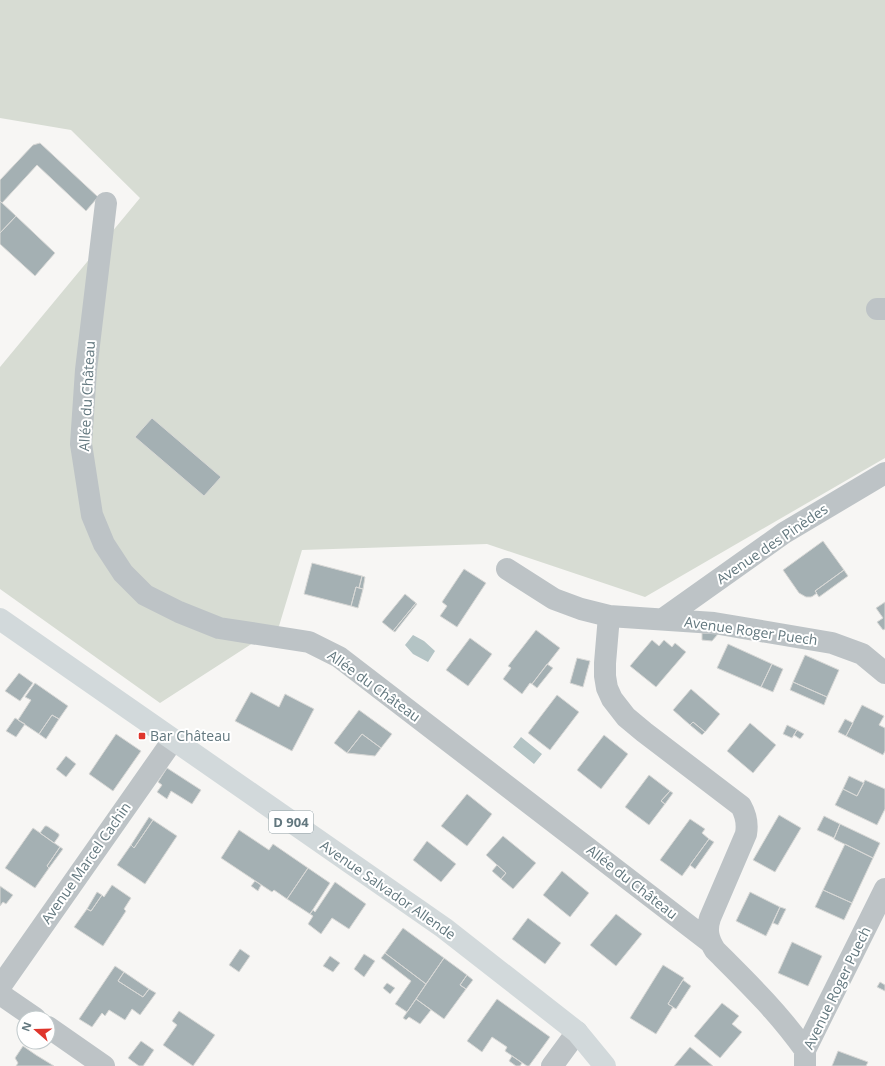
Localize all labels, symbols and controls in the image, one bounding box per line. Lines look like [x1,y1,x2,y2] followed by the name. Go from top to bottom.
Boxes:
[74,340,99,452] street label: Allée du Château
[712,499,831,588] street label: Avenue des Pinèdes
[683,612,819,649] street label: Avenue Roger Puech
[324,645,425,726] street label: Allée du Château
[150,726,231,745] place label: Bar Château
[137,731,147,741] marker: Bar Château
[36,798,135,927] street label: Avenue Marcel Cachin
[269,811,313,833] road number: D 904
[317,836,460,944] street label: Avenue Salvador Allende
[583,840,682,923] street label: Allée du Château
[799,923,875,1052] street label: Avenue Roger Puech
[16,1010,56,1050] north arrow
[18,1020,35,1033] text: N

